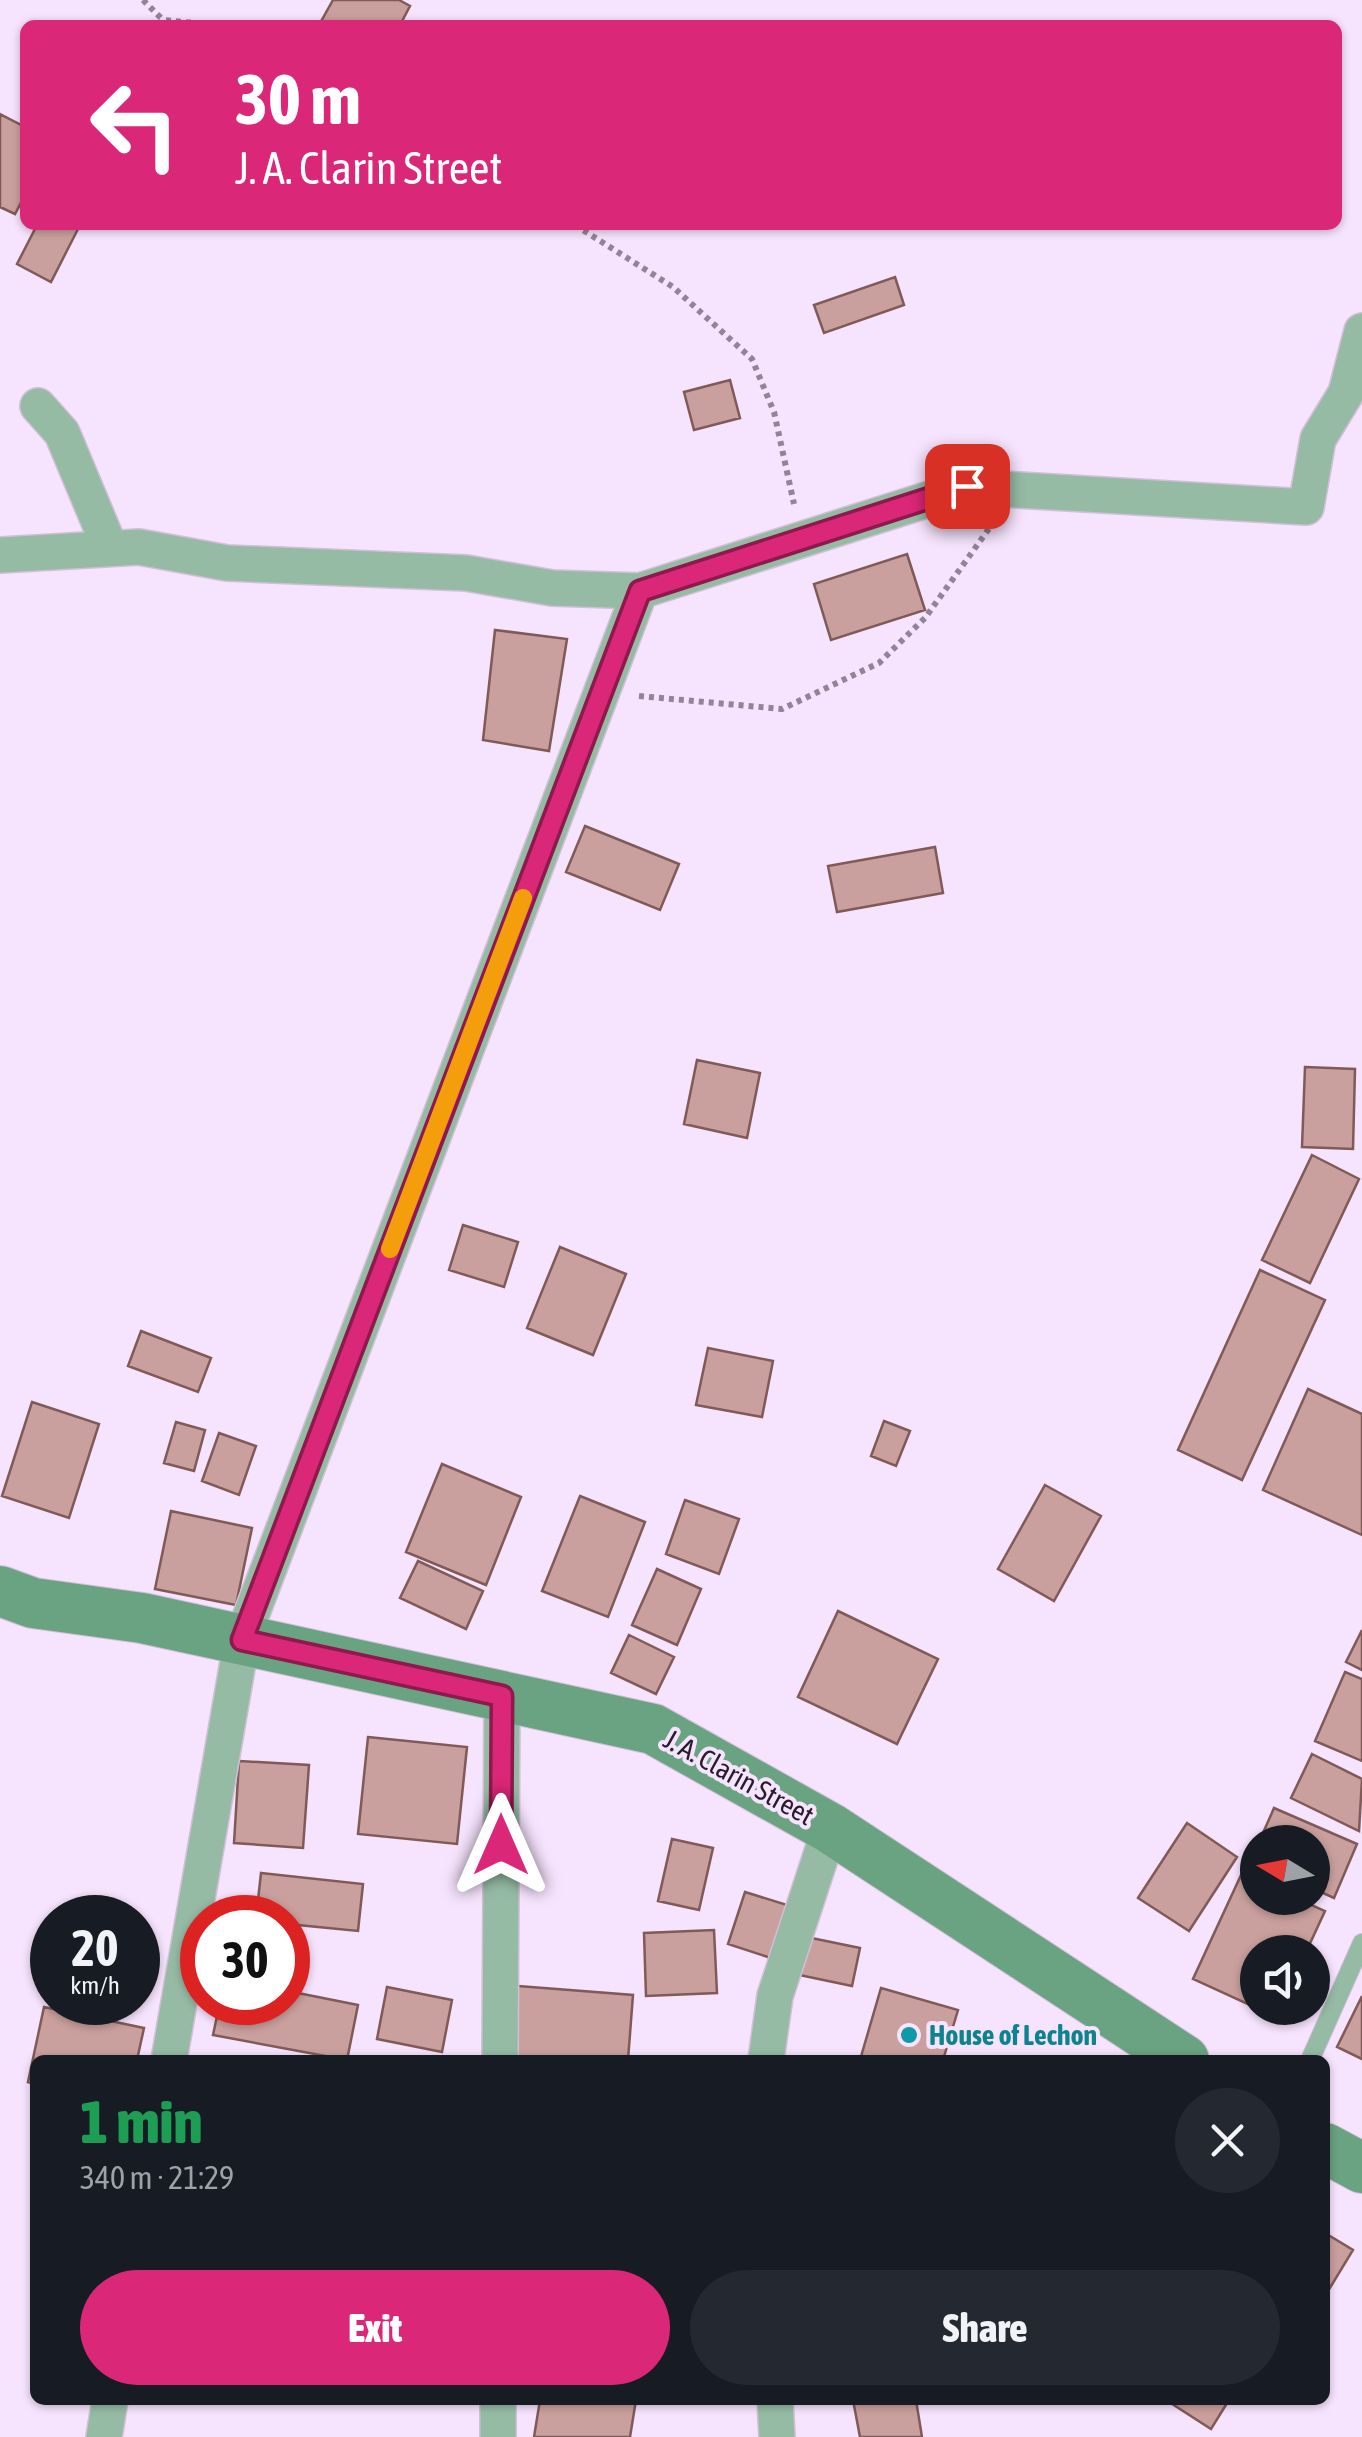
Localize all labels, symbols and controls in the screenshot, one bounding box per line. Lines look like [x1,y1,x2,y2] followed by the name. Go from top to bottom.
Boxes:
[235,59,361,139] text: 30 m
[70,60,200,190] icon: left
[235,142,502,194] text: J. A. Clarin Street
[925,444,1010,529] pin
[940,459,995,514] icon: arrive
[658,1723,820,1831] street label: J. A. Clarin Street
[449,1793,553,1897] position arrow
[1240,1825,1330,1915] north arrow
[1240,1825,1330,2025] map controls
[180,1895,310,2025] speed limit sign: 30
[71,1919,118,1977] text: 20
[1240,1935,1330,2025] button: sound
[70,1971,120,1999] text: km/h
[929,2019,1097,2051] place label: House of Lechon
[898,2024,920,2046] marker: House of Lechon
[80,2087,203,2156] text: 1 min
[1175,2088,1280,2193] button: close
[80,2159,234,2196] text: 340 m · 21:29
[80,2270,670,2385] button: Exit
[690,2270,1280,2385] button: Share

